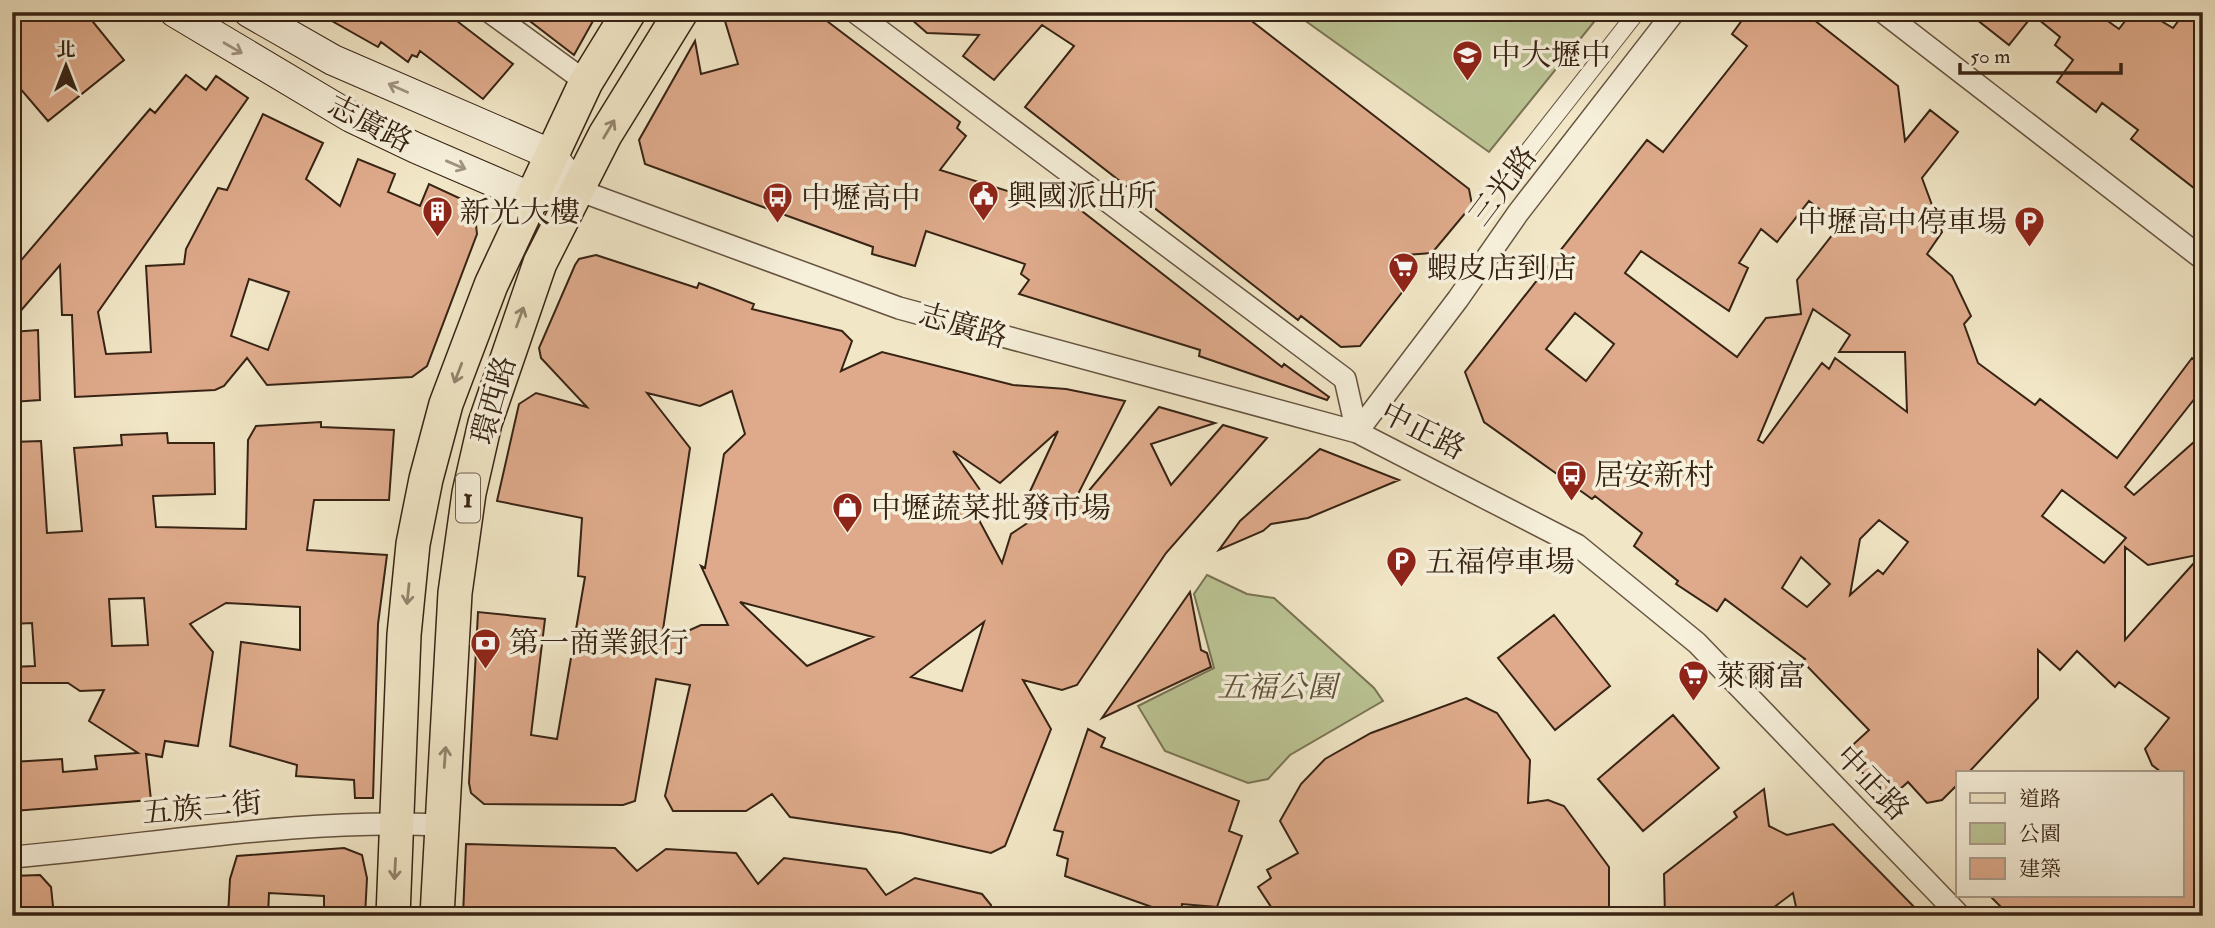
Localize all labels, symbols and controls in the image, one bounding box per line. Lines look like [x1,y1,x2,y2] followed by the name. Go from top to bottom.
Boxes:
[32,32,102,102] north arrow
[1960,32,2120,76] scale bar
[1491,37,1611,74] place label: 中大壢中
[56,38,76,62] text: 北
[1451,38,1485,82] school or university icon: 中大壢中
[222,42,243,55] one-way arrow
[1970,43,2011,70] text: 50 m
[388,81,409,94] one-way arrow
[322,87,418,161] street label: 志廣路
[602,120,616,140] one-way arrow
[1461,139,1545,233] street label: 三光路
[445,159,466,172] one-way arrow
[1007,178,1157,215] place label: 興國派出所
[967,179,1001,223] public building icon: 興國派出所
[801,180,921,217] place label: 中壢高中
[761,181,795,225] bus stop icon: 中壢高中
[460,194,580,231] place label: 新光大樓
[420,195,454,239] building icon: 新光大樓
[1797,204,2007,241] place label: 中壢高中停車場
[2013,205,2047,249] parking icon: 中壢高中停車場
[1427,250,1577,287] place label: 蝦皮店到店
[1387,251,1421,295] supermarket icon: 蝦皮店到店
[915,296,1011,356] street label: 志廣路
[515,307,527,329] one-way arrow
[464,352,524,448] street label: 環西路
[451,362,463,384] one-way arrow
[1375,394,1471,468] street label: 中正路
[1594,457,1714,494] place label: 居安新村
[1554,458,1588,502] bus stop icon: 居安新村
[456,474,480,522] road number: 1
[871,490,1111,527] place label: 中壢蔬菜批發市場
[831,491,865,535] shop icon: 中壢蔬菜批發市場
[1425,544,1575,581] place label: 五福停車場
[1385,545,1419,589] parking icon: 五福停車場
[402,583,415,605] one-way arrow
[509,625,689,662] place label: 第一商業銀行
[469,626,503,670] bank icon: 第一商業銀行
[1716,658,1806,695] place label: 萊爾富
[1676,659,1710,703] supermarket icon: 萊爾富
[1217,669,1341,706] park label: 五福公園
[1827,738,1917,828] street label: 中正路
[439,745,452,768] one-way arrow
[1956,771,2184,897] legend
[141,784,263,832] street label: 五族二街
[2019,786,2061,813] text: 道路
[2019,821,2061,848] text: 公園
[2019,856,2061,883] text: 建築
[389,857,402,880] one-way arrow

